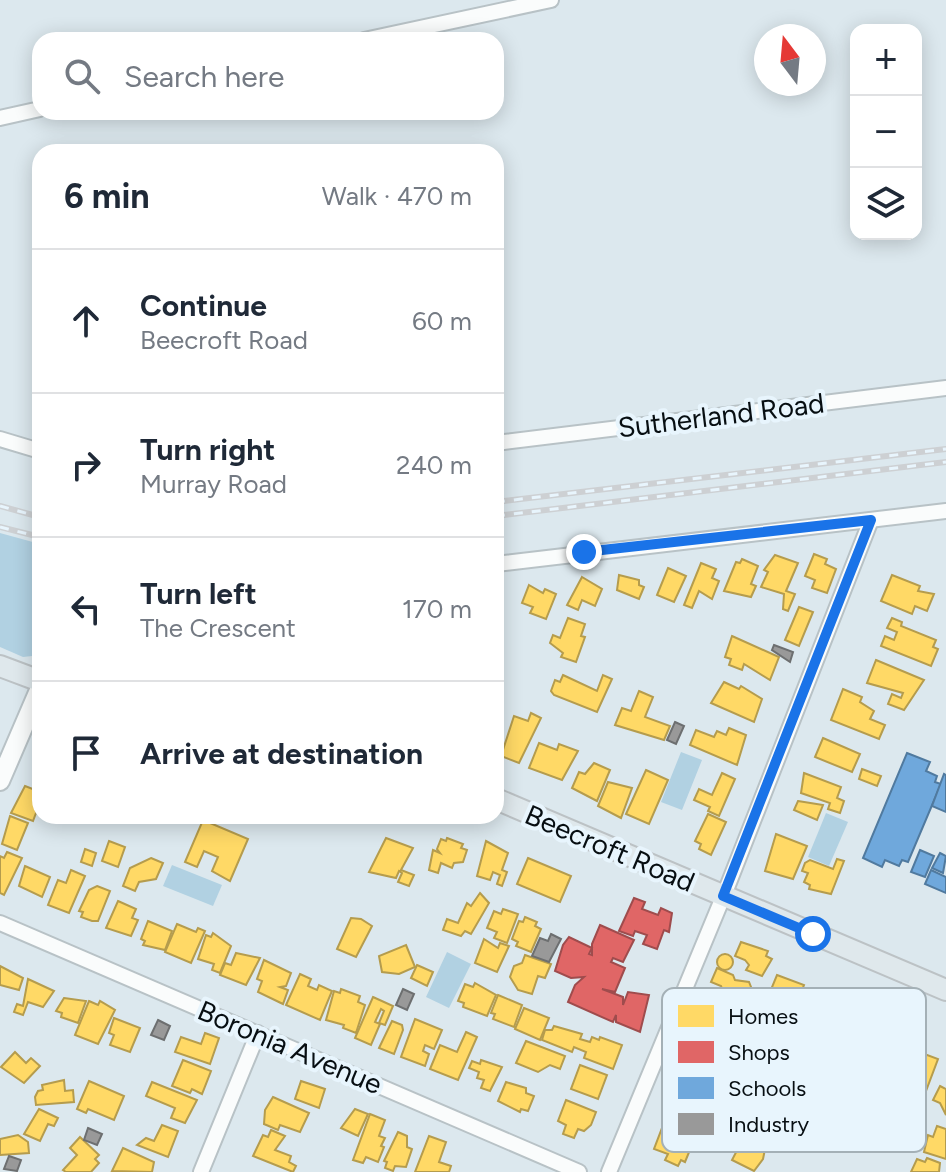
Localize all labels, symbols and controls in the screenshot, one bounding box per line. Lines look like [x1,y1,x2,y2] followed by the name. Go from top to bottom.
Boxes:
[754,24,826,96] north arrow
[850,24,922,240] map controls
[850,24,922,96] button: +
[32,32,504,120] search box
[60,54,104,98] icon: search
[124,58,284,95] text: Search here
[850,96,922,168] button: −
[850,168,922,240] button: layers
[64,176,150,217] text: 6 min
[322,180,472,212] text: Walk · 470 m
[140,287,267,324] text: Continue
[64,299,108,343] icon: ahead
[412,305,472,337] text: 60 m
[140,324,308,356] text: Beecroft Road
[616,385,826,445] street label: Sutherland Road
[140,431,275,468] text: Turn right
[64,443,108,487] icon: right
[396,449,472,481] text: 240 m
[140,468,287,500] text: Murray Road
[566,534,602,570] route end
[140,575,257,612] text: Turn left
[64,587,108,631] icon: left
[402,593,472,625] text: 170 m
[140,612,296,644] text: The Crescent
[64,731,108,775] icon: arrive
[140,735,423,772] text: Arrive at destination
[520,797,700,899] street label: Beecroft Road
[795,916,831,952] route start
[662,988,926,1152] legend
[193,993,387,1101] street label: Boronia Avenue
[728,1003,798,1030] text: Homes
[728,1039,790,1066] text: Shops
[728,1075,806,1102] text: Schools
[728,1111,809,1138] text: Industry

